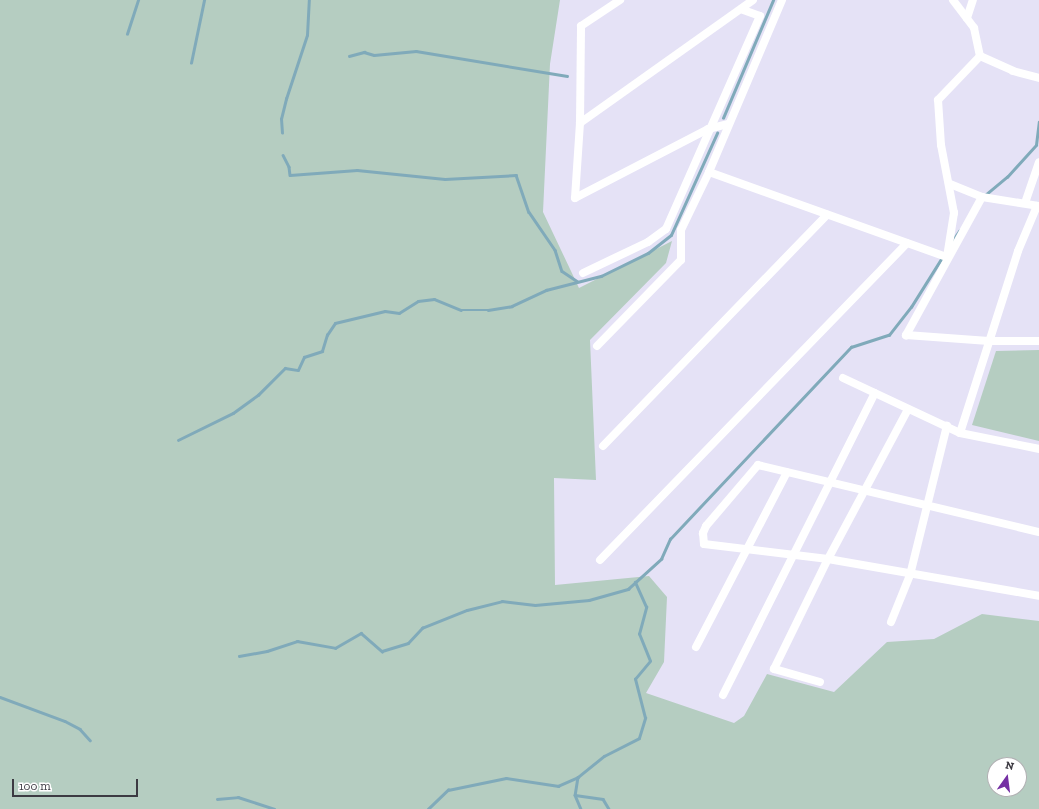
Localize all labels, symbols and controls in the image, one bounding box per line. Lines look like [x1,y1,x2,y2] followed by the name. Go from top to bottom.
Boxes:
[987,757,1027,797] north arrow
[1004,759,1015,773] text: N
[14,771,140,797] scale bar
[19,779,51,793] text: 100 m

